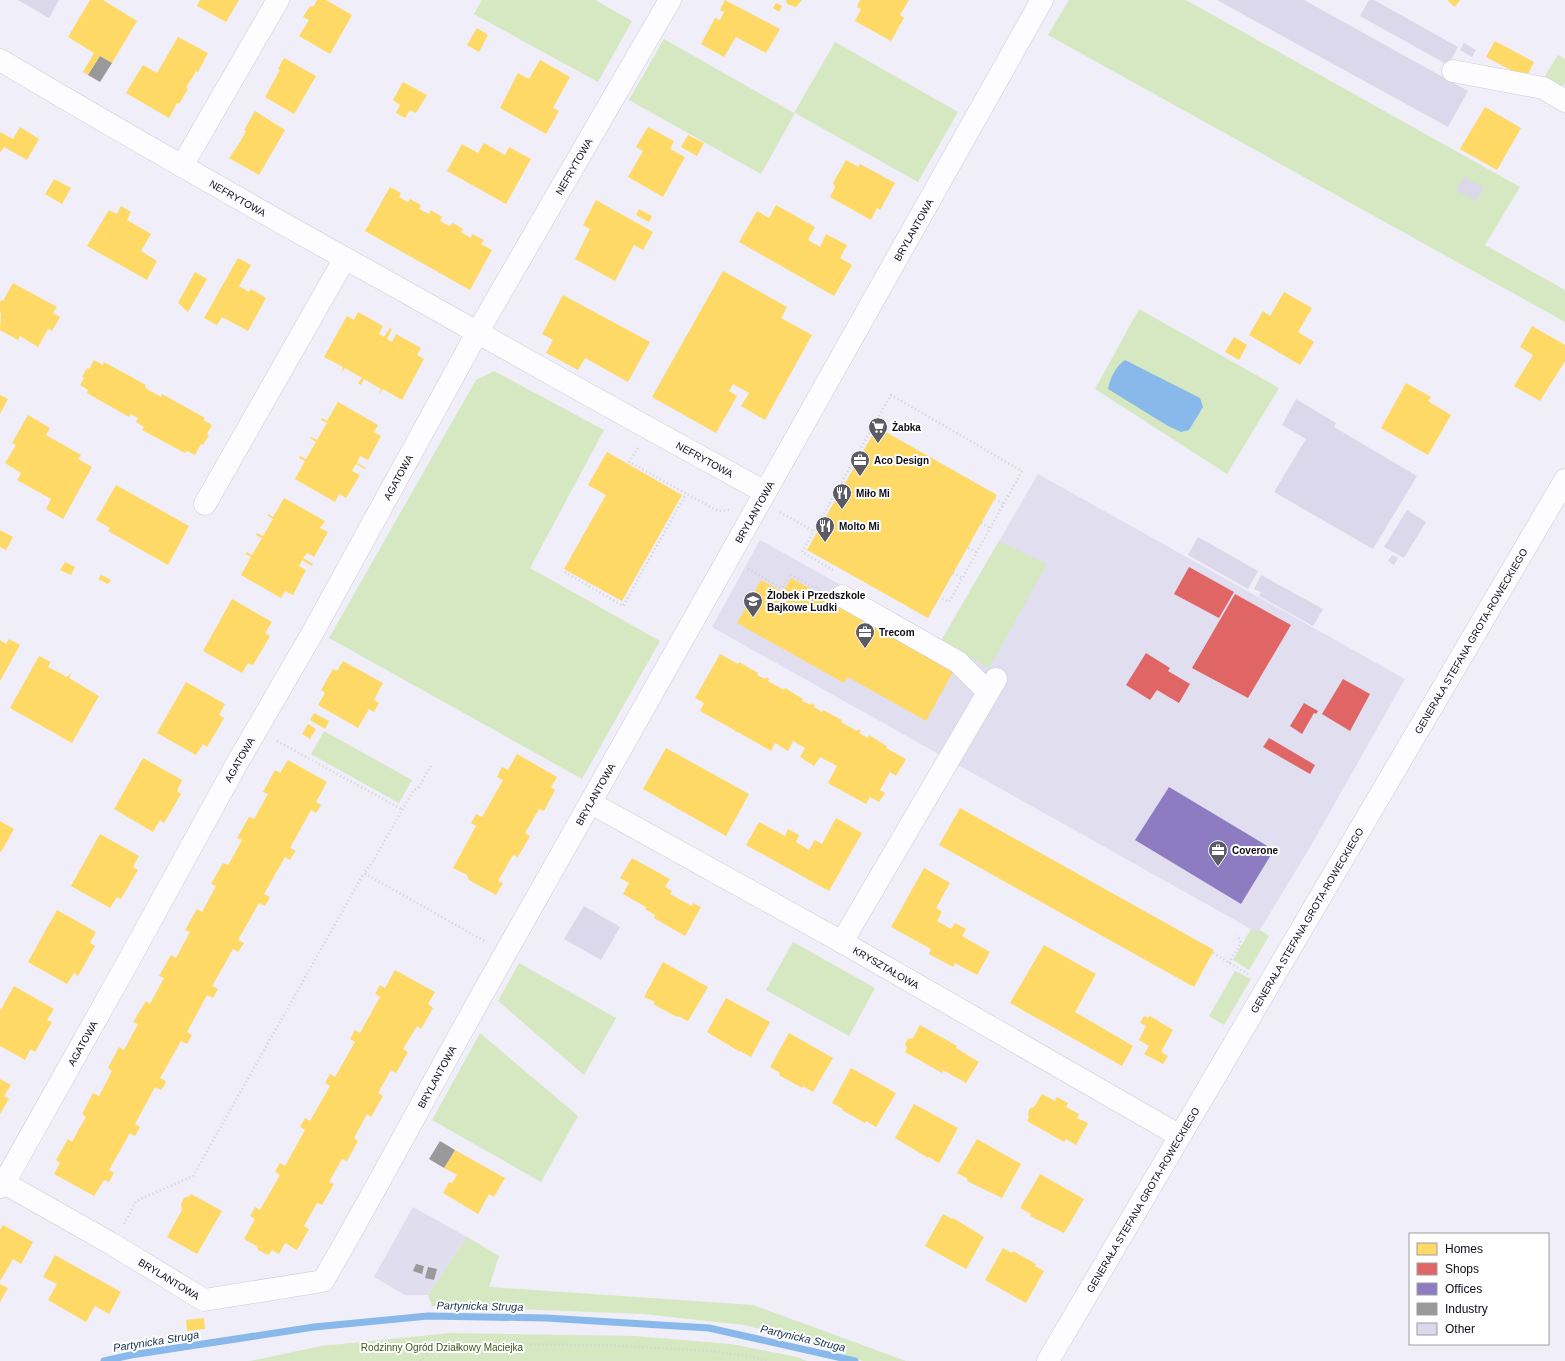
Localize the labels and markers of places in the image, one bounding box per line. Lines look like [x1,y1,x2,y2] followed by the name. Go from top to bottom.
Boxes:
[867,416,889,444] supermarket icon: Żabka
[892,421,921,433] place label: Żabka
[849,449,871,477] office icon: Aco Design
[874,455,929,466] place label: Aco Design
[831,482,853,510] restaurant icon: Miło Mi
[856,488,890,499] place label: Miło Mi
[814,515,836,543] restaurant icon: Molto Mi
[839,521,880,532] place label: Molto Mi
[767,589,866,613] place label: Żlobek i Przedszkole Bajkowe Ludki
[742,590,764,618] school or university icon: Żlobek i Przedszkole Bajkowe Ludki
[854,621,876,649] office icon: Trecom
[879,627,915,638] place label: Trecom
[1207,839,1229,867] office icon: Coverone
[1232,845,1279,856] place label: Coverone

